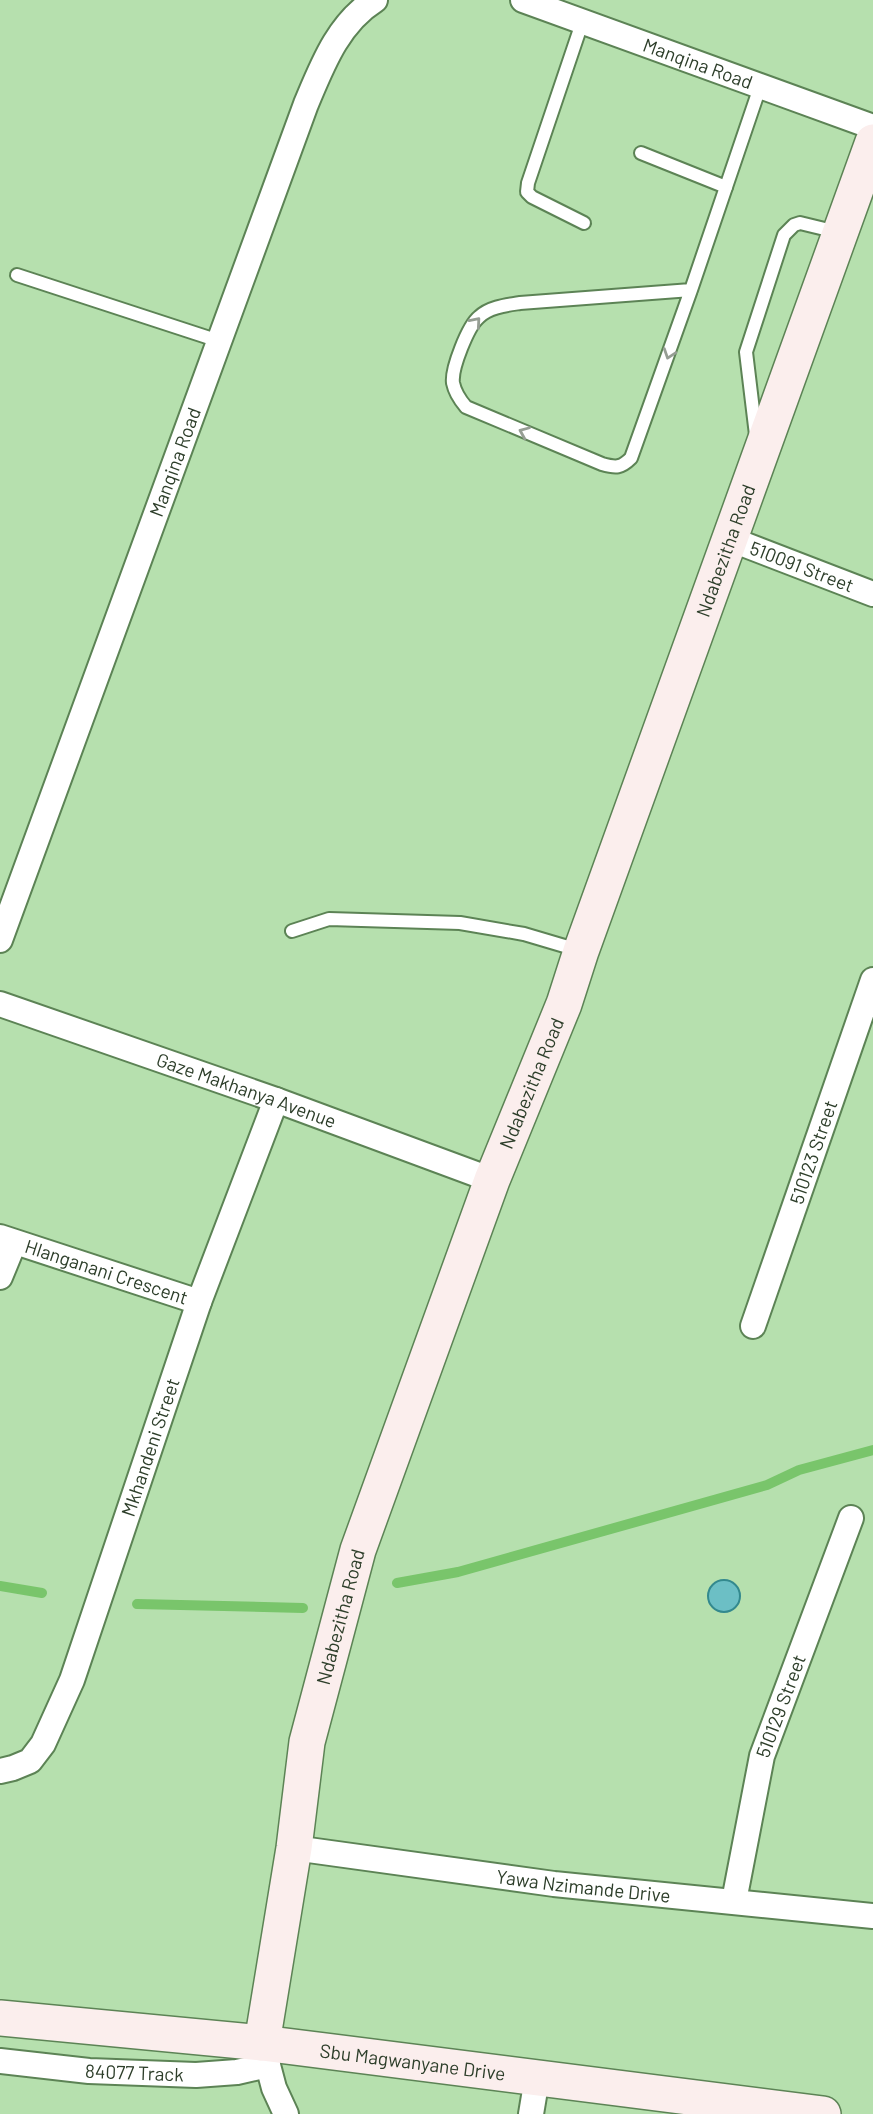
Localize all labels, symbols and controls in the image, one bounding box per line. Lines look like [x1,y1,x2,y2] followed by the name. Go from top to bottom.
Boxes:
[640,33,756,93] street label: Manqina Road
[468,317,481,330] one-way arrow
[663,348,677,360] one-way arrow
[144,404,205,520] street label: Manqina Road
[519,426,532,440] one-way arrow
[691,481,760,620] street label: Ndabezitha Road
[747,536,857,597] street label: 510091 Street
[494,1014,568,1152] street label: Ndabezitha Road
[154,1047,340,1132] street label: Gaze Makhanya Avenue
[784,1097,841,1207] street label: 510123 Street
[22,1234,191,1309] street label: Hlanganani Crescent
[116,1375,184,1519] street label: Mkhandeni Street
[311,1546,369,1687] street label: Ndabezitha Road
[750,1651,810,1761] street label: 510129 Street
[495,1864,672,1907] street label: Yawa Nzimande Drive
[318,2038,507,2085] street label: Sbu Magwanyane Drive
[85,2059,184,2086] street label: 84077 Track

